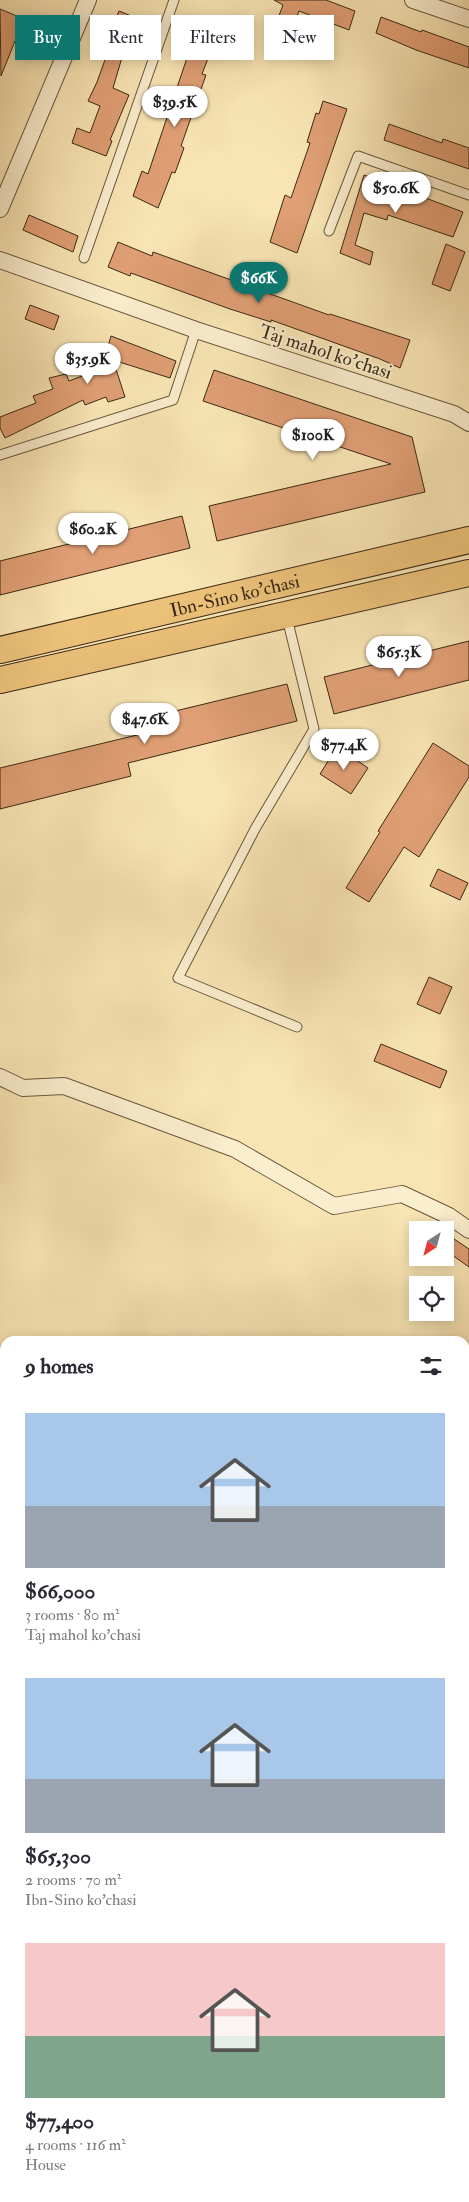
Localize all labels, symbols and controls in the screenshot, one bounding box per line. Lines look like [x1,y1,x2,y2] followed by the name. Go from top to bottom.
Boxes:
[15,15,80,60] chip: Buy
[90,15,161,60] chip: Rent
[171,15,254,60] chip: Filters
[264,15,334,60] chip: New
[134,86,216,128] pin: $39.5K
[153,92,197,112] text: $39.5K
[355,172,437,214] pin: $50.6K
[373,178,419,198] text: $50.6K
[229,262,289,304] pin: $66K
[241,268,277,288] text: $66K
[256,319,395,385] street label: Taj mahol ko'chasi
[47,342,129,385] pin: $35.9K
[66,349,110,369] text: $35.9K
[278,418,348,461] pin: $100K
[292,425,334,445] text: $100K
[52,512,134,555] pin: $60.2K
[69,519,117,539] text: $60.2K
[168,569,302,623] street label: Ibn-Sino ko'chasi
[358,636,440,678] pin: $65.3K
[377,642,421,662] text: $65.3K
[104,702,186,745] pin: $47.6K
[122,709,168,729] text: $47.6K
[303,728,385,771] pin: $77.4K
[321,735,367,755] text: $77.4K
[409,1221,454,1266] north arrow
[409,1221,454,1321] map controls
[409,1276,454,1321] button: locate
[417,1352,445,1380] icon: filters
[25,1353,94,1380] text: 9 homes
[190,1445,280,1535] icon: home
[25,1578,95,1605] text: $66,000
[25,1605,120,1625] text: 3 rooms · 80 m²
[25,1625,141,1645] text: Taj mahol ko'chasi
[190,1710,280,1800] icon: home
[25,1843,91,1870] text: $65,300
[25,1870,121,1890] text: 2 rooms · 70 m²
[25,1890,137,1910] text: Ibn-Sino ko'chasi
[190,1975,280,2065] icon: home
[25,2108,94,2135] text: $77,400
[25,2135,126,2155] text: 4 rooms · 116 m²
[25,2155,66,2175] text: House

